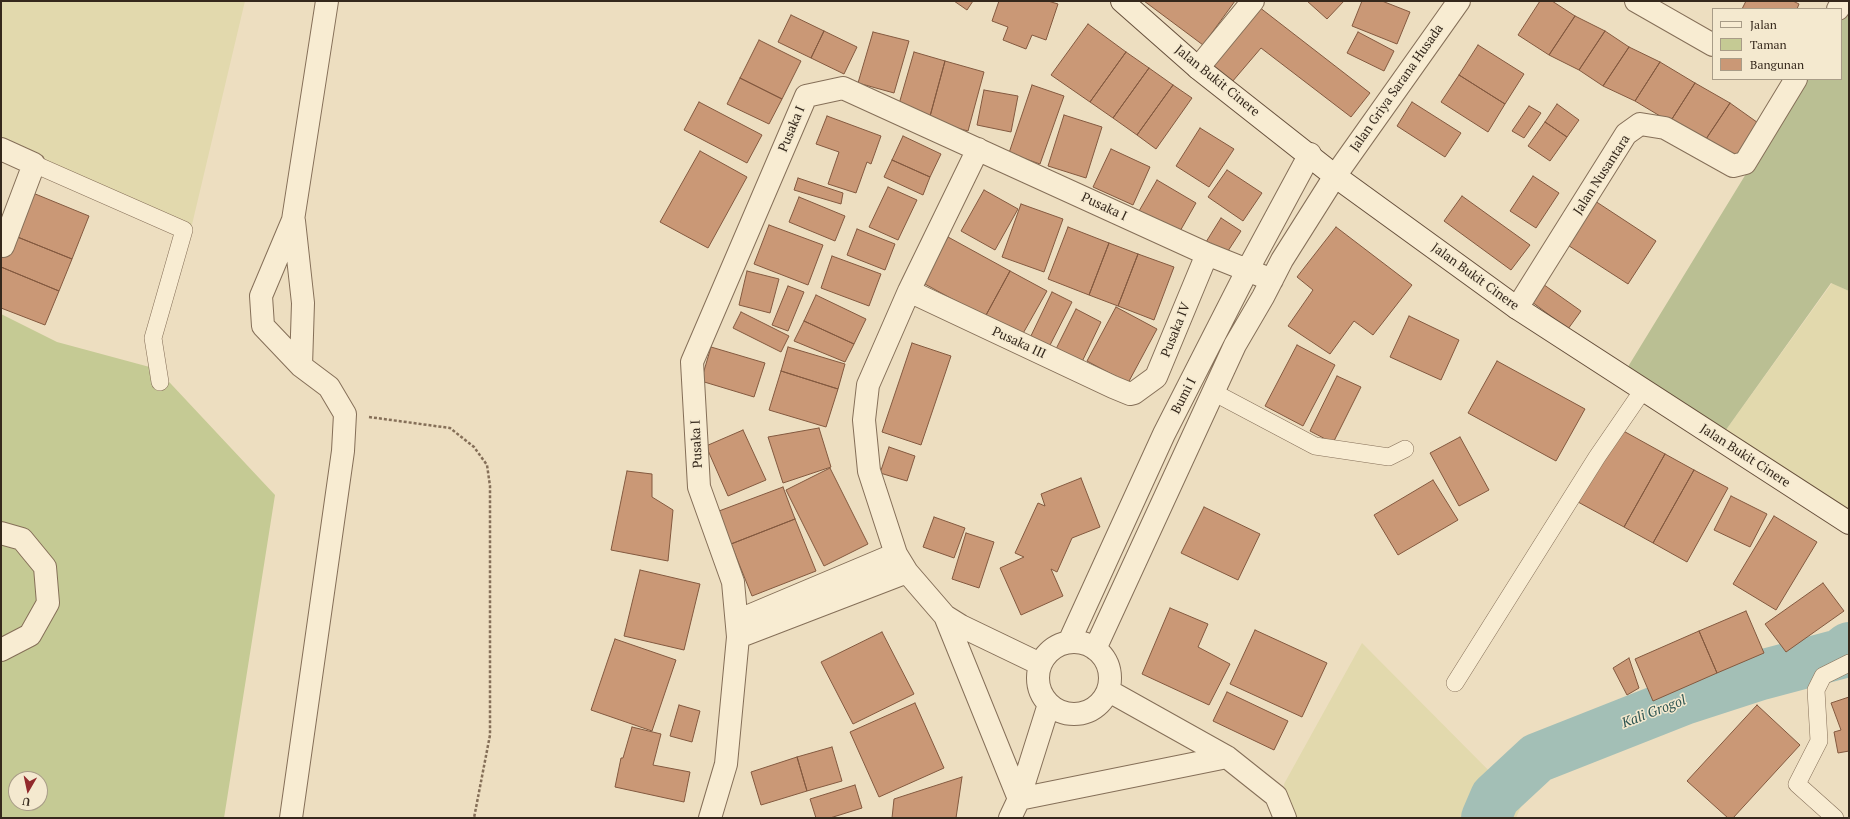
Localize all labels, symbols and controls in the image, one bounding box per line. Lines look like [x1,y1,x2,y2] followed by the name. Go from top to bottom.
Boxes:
[1712,8,1842,80] legend
[1750,17,1777,32] text: Jalan
[1347,21,1447,155] street label: Jalan Griya Sarana Husada
[1750,37,1787,52] text: Taman
[1171,42,1263,120] street label: Jalan Bukit Cinere
[1750,57,1804,72] text: Bangunan
[775,104,809,154] street label: Pusaka I
[1570,132,1634,218] street label: Jalan Nusantara
[1079,190,1129,224] street label: Pusaka I
[1428,240,1522,314] street label: Jalan Bukit Cinere
[1158,301,1194,359] street label: Pusaka IV
[990,324,1048,362] street label: Pusaka III
[1168,375,1200,417] street label: Bumi I
[688,419,706,469] street label: Pusaka I
[1697,421,1793,491] street label: Jalan Bukit Cinere
[1620,692,1688,732] water label: Kali Grogol
[8,771,48,811] north arrow
[21,794,31,809] text: U

